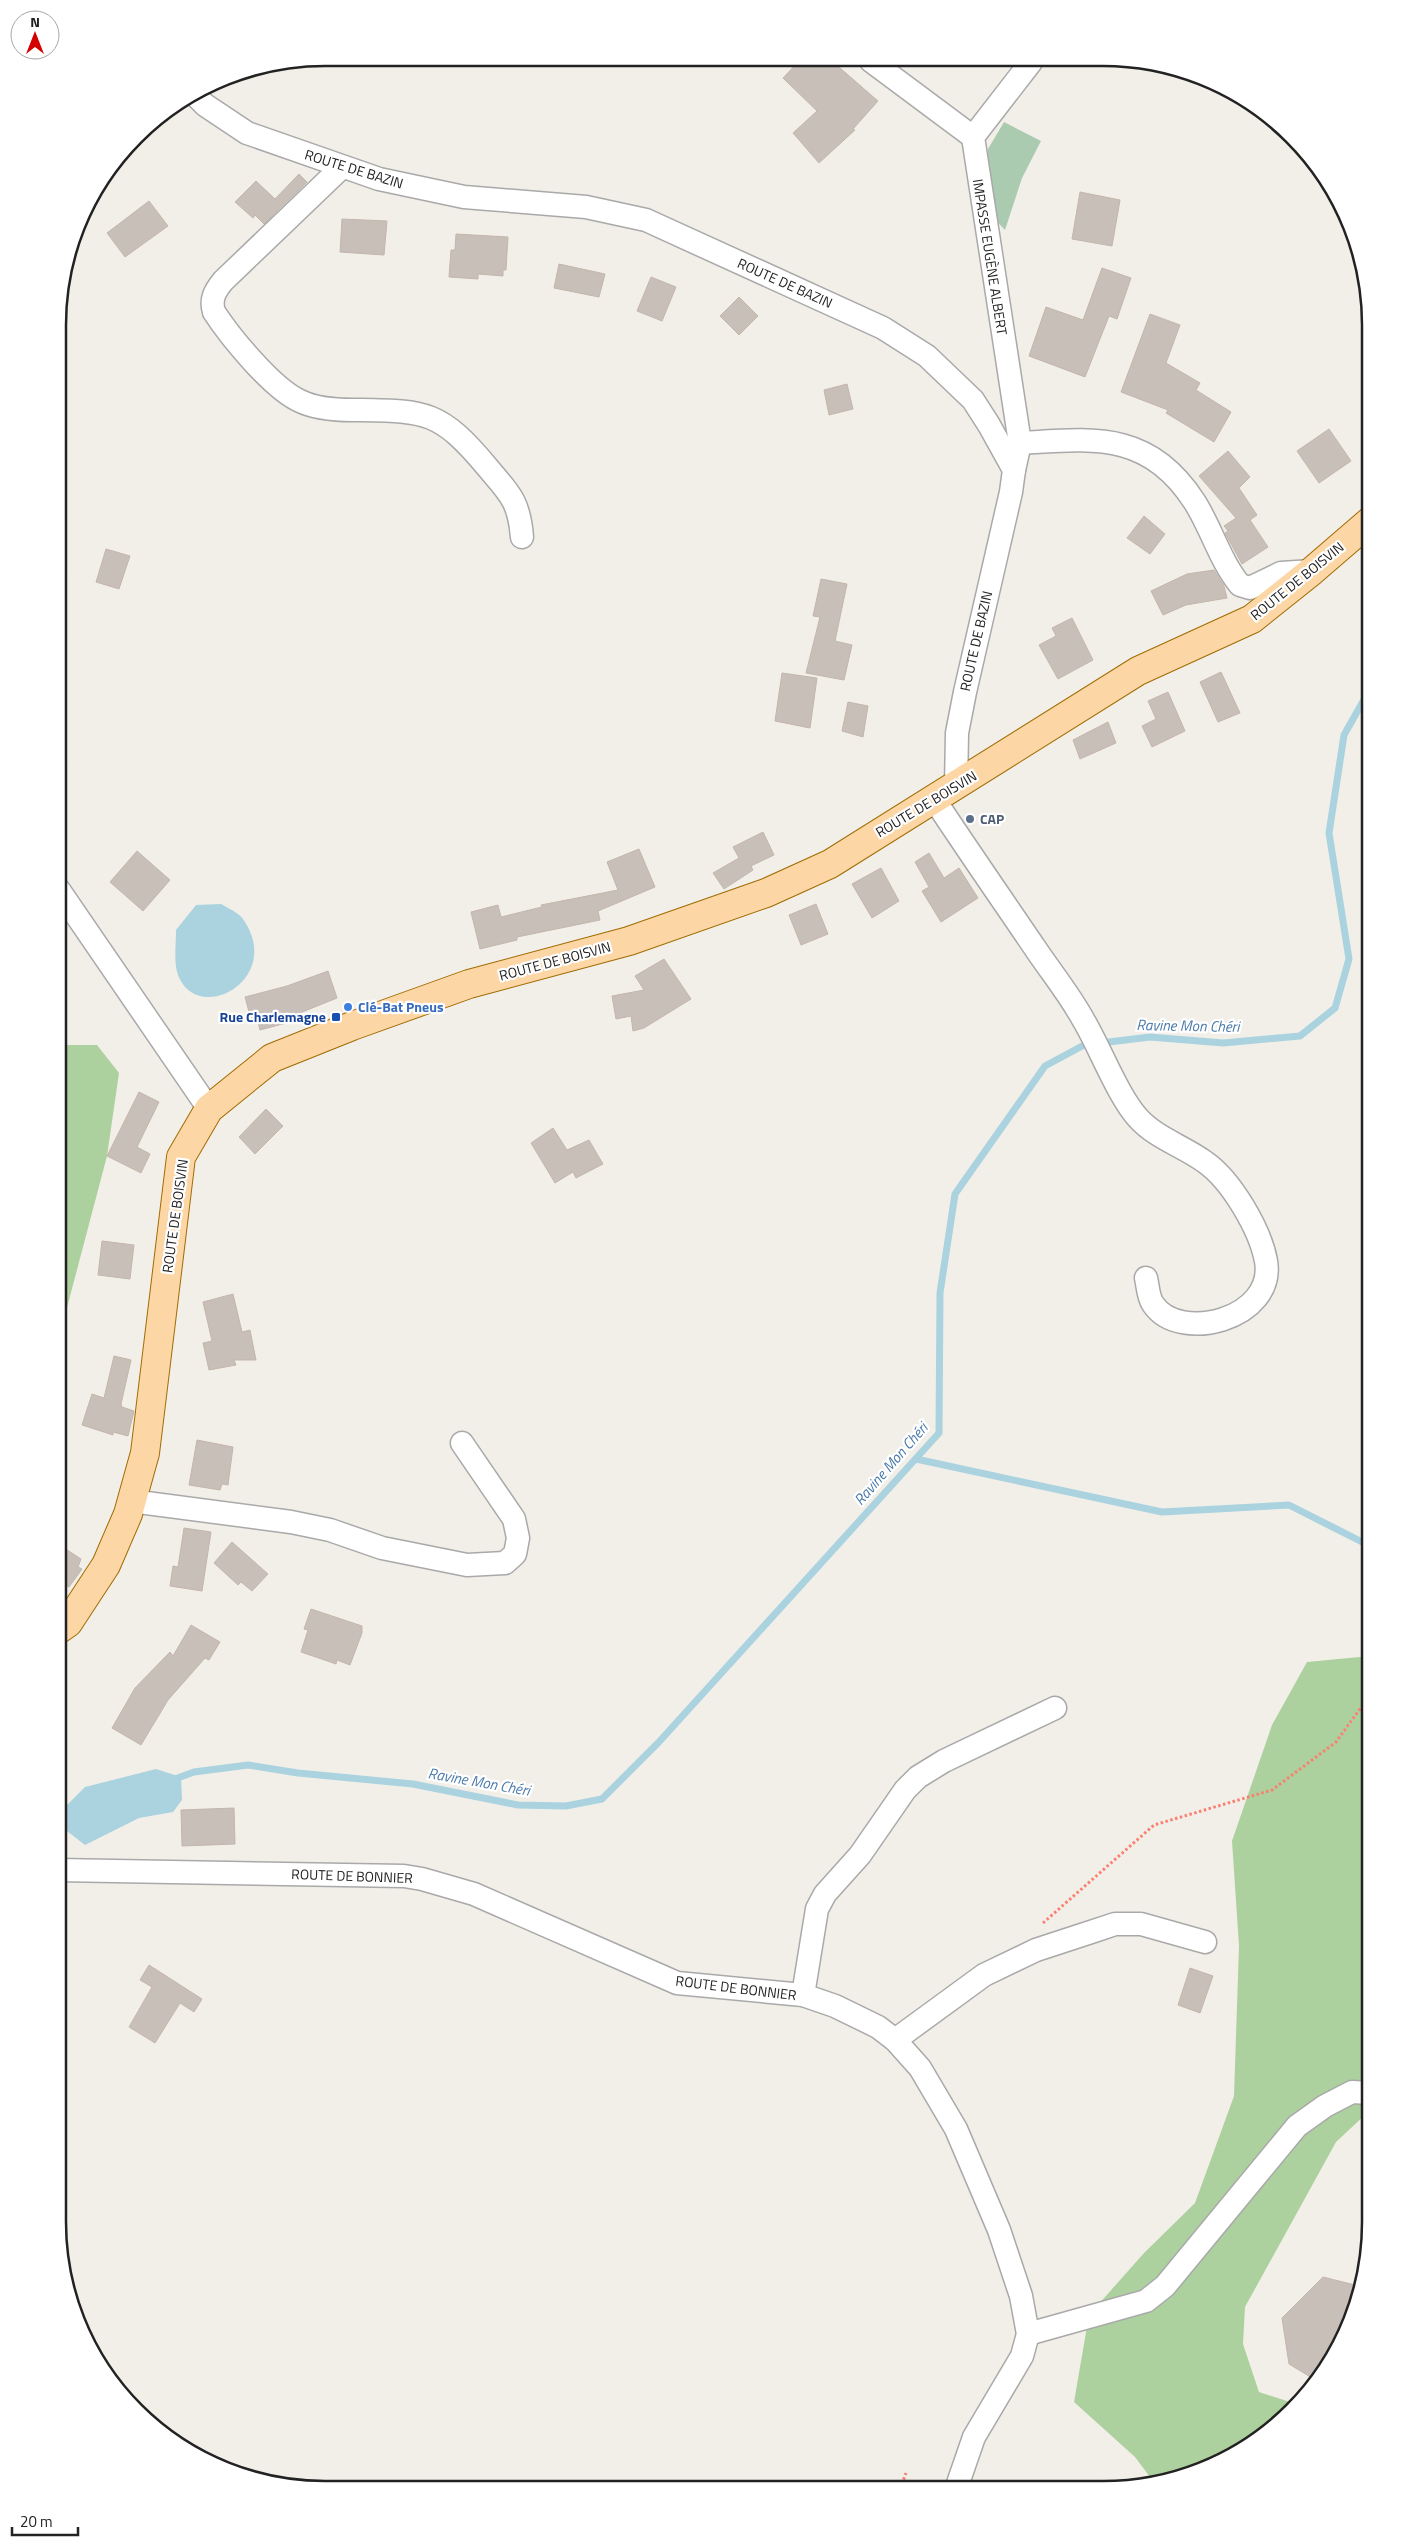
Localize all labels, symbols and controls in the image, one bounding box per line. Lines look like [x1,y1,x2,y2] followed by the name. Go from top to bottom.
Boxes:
[10,10,60,60] north arrow
[30,11,40,32] text: N
[302,144,406,193] street label: ROUTE DE BAZIN
[968,177,1013,337] street label: IMPASSE EUGÈNE ALBERT
[734,252,836,313] street label: ROUTE DE BAZIN
[1245,536,1348,625] street label: ROUTE DE BOISVIN
[954,589,997,693] street label: ROUTE DE BAZIN
[871,765,980,842] street label: ROUTE DE BOISVIN
[980,808,1004,829] place label: CAP
[964,813,976,825] marker: CAP
[497,936,613,986] street label: ROUTE DE BOISVIN
[358,996,444,1017] place label: Clé-Bat Pneus
[342,1001,354,1013] marker: Clé-Bat Pneus
[219,1006,326,1027] place label: Rue Charlemagne
[330,1011,342,1023] marker: Rue Charlemagne
[1136,1013,1242,1038] water label: Ravine Mon Chéri
[156,1158,193,1274] street label: ROUTE DE BOISVIN
[848,1416,934,1510] water label: Ravine Mon Chéri
[426,1761,534,1802] water label: Ravine Mon Chéri
[291,1863,413,1888] street label: ROUTE DE BONNIER
[674,1970,798,2005] street label: ROUTE DE BONNIER
[12,2504,79,2536] scale bar
[20,2510,53,2533] text: 20 m

